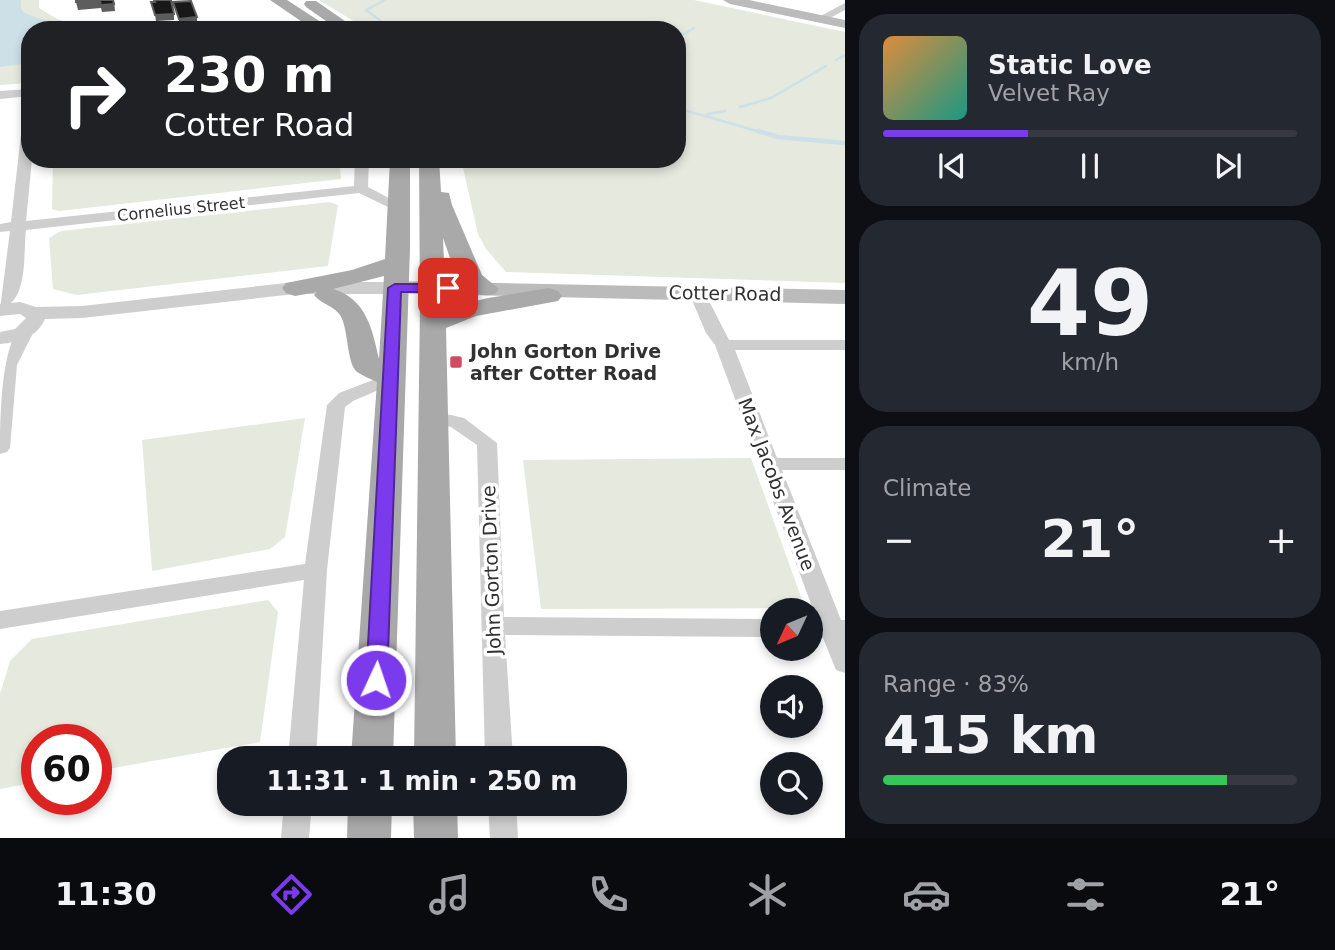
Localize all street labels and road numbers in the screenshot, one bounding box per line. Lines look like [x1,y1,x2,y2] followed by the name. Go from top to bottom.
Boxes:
[116,193,246,225] street label: Cornelius Street
[668,281,782,305] street label: Cotter Road
[734,395,820,573] street label: Max Jacobs Avenue
[477,485,505,656] street label: John Gorton Drive

